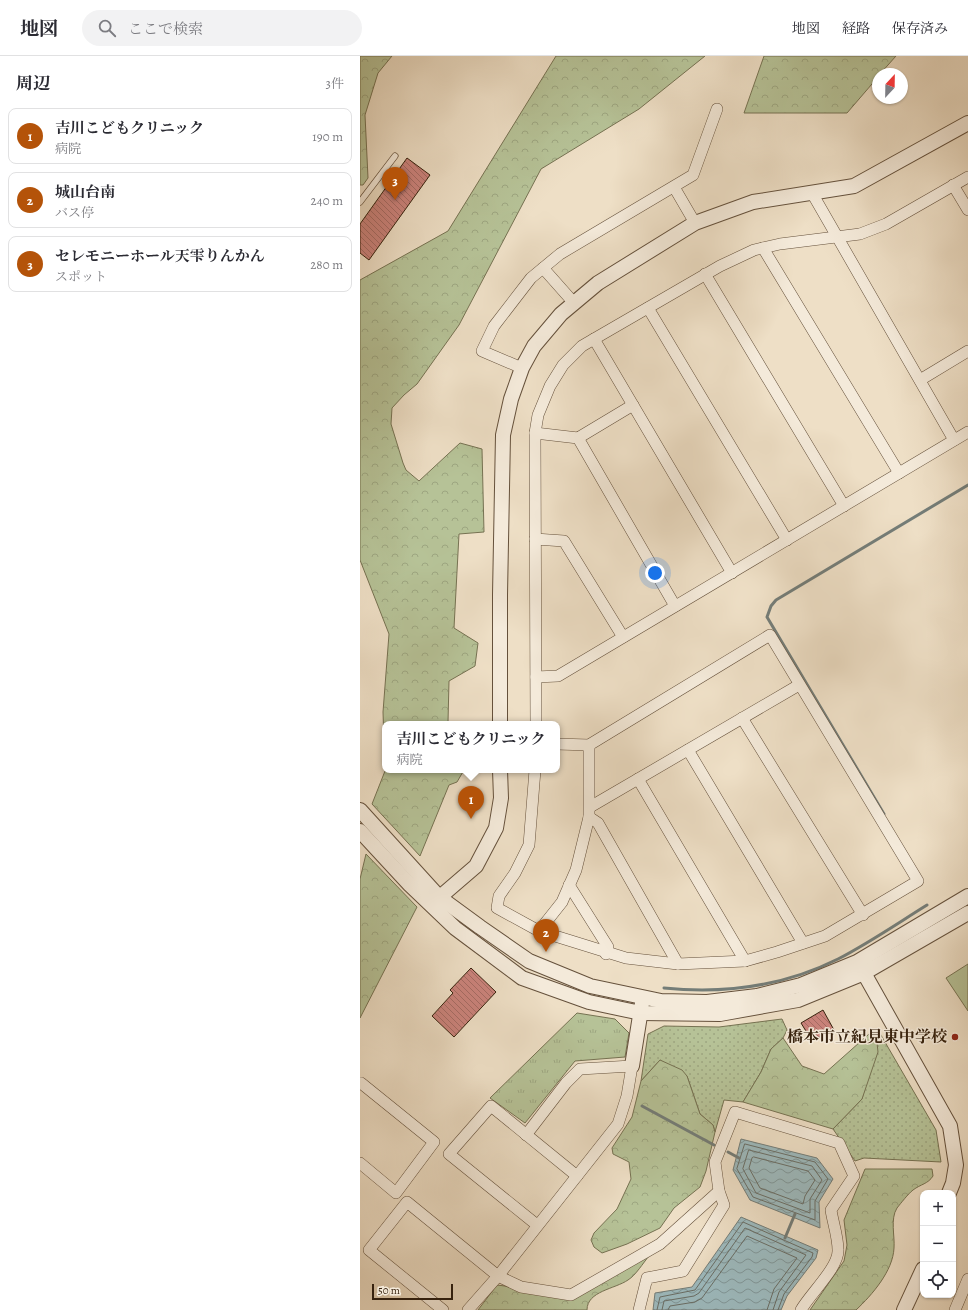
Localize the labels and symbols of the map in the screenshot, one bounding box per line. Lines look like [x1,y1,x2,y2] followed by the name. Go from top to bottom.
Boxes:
[872,68,908,104] north arrow
[382,167,408,200] pin: 3
[645,563,665,583] your location
[458,786,484,819] pin: 1
[533,919,559,952] pin: 2
[787,1026,948,1048] place label: 橋本市立紀見東中学校
[950,1032,960,1042] marker: 橋本市立紀見東中学校
[372,1282,453,1301] scale bar

